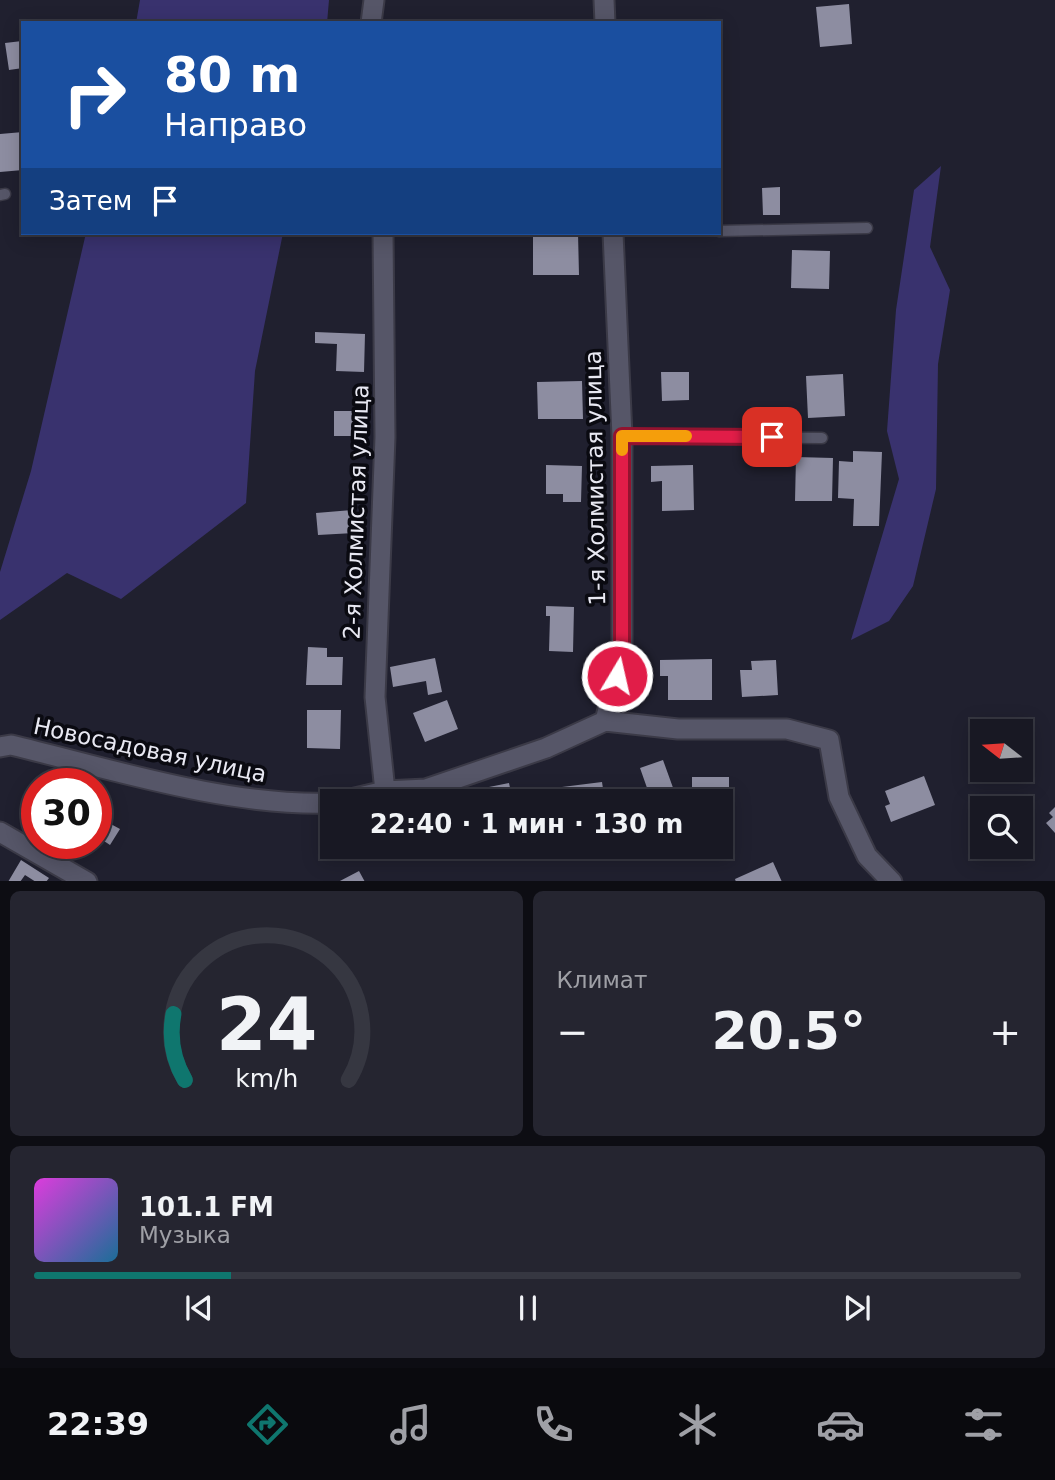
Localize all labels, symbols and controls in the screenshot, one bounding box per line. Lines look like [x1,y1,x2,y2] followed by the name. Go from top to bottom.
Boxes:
[164,47,300,104] text: 80 m
[49,49,140,140] icon: right
[164,106,307,144] text: Направо
[146,182,184,220] icon: arrive
[49,186,132,216] text: Затем
[580,350,610,606] street label: 1-я Холмистая улица
[339,384,373,640] street label: 2-я Холмистая улица
[742,407,802,467] pin
[753,418,791,456] icon: arrive
[580,639,654,713] position arrow
[31,713,269,787] street label: Новосадовая улица
[970,719,1032,782] north arrow
[970,719,1033,859] map controls
[21,768,112,859] speed limit sign: 30
[970,796,1033,859] button: search
[370,809,683,839] text: 22:40 · 1 мин · 130 m
[557,967,647,993] text: Климат
[216,982,317,1067] text: 24
[712,1001,866,1061] text: 20.5°
[557,1010,588,1054] text: −
[989,1010,1021,1054] text: +
[235,1063,298,1092] text: km/h
[139,1192,274,1222] text: 101.1 FM
[139,1222,231,1248] text: Музыка
[180,1289,218,1327] icon: previous
[509,1289,547,1327] icon: pause
[838,1289,876,1327] icon: next
[243,1400,292,1449] icon: directions
[386,1400,435,1449] icon: music
[529,1400,578,1449] icon: phone
[673,1400,722,1449] icon: climate
[816,1400,865,1449] icon: car
[959,1400,1008,1449] icon: filters
[47,1405,149,1443] text: 22:39

